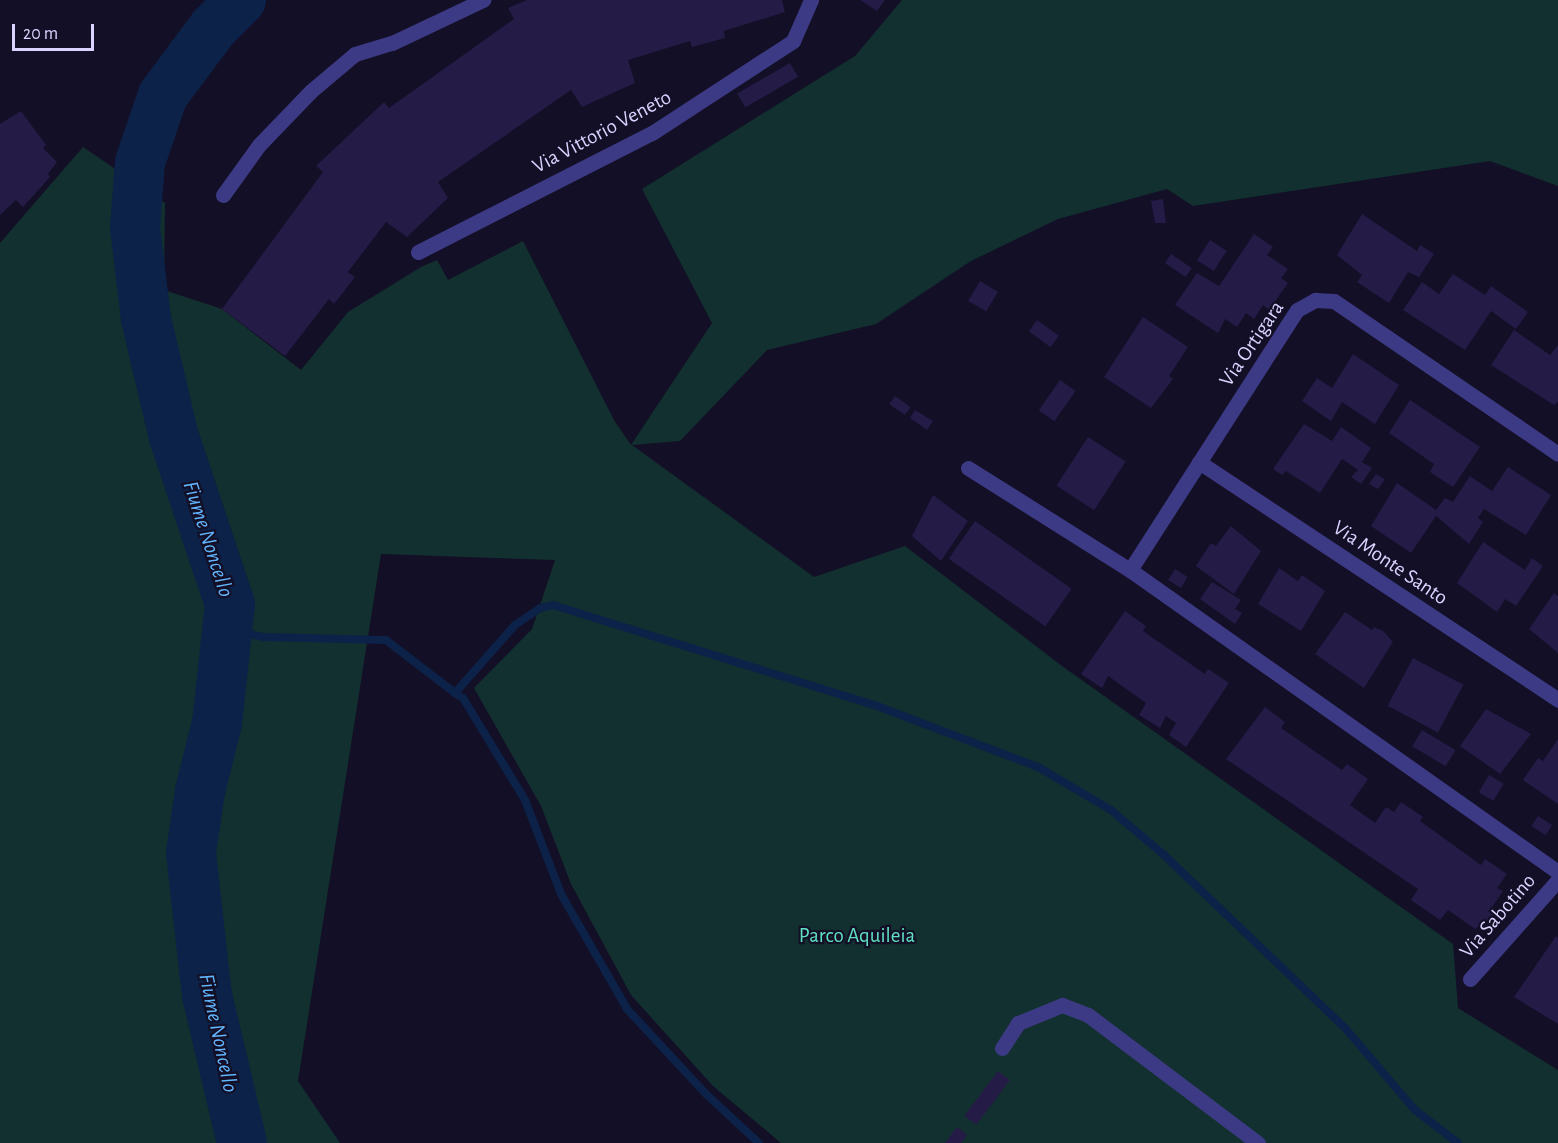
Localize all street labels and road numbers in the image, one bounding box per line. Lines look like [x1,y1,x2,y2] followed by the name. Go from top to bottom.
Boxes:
[528,85,676,179] street label: Via Vittorio Veneto
[1214,296,1290,392] street label: Via Ortigara
[1328,515,1452,611] street label: Via Monte Santo
[1455,869,1541,963] street label: Via Sabotino

